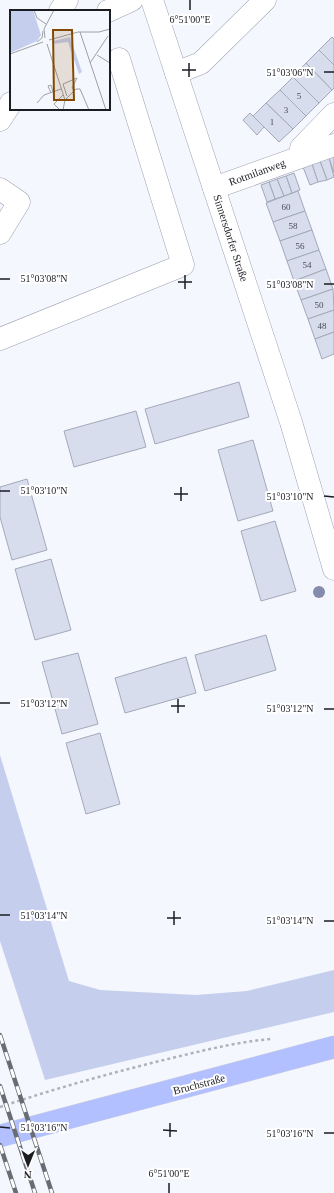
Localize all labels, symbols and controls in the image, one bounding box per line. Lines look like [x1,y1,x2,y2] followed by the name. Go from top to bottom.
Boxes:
[10,10,110,110] inset map
[170,14,211,25] text: 6°51'00"E
[266,67,314,78] text: 51°03'06"N
[297,91,302,101] house number: 5
[284,105,289,115] house number: 3
[270,117,274,127] house number: 1
[227,156,287,188] street label: Rotmilanweg
[211,193,251,283] street label: Sinnersdorfer Straße
[282,202,291,212] house number: 60
[289,221,298,231] house number: 58
[296,241,305,251] house number: 56
[303,260,312,270] house number: 54
[20,273,68,284] text: 51°03'08"N
[266,279,314,290] text: 51°03'08"N
[315,300,324,310] house number: 50
[318,321,327,331] house number: 48
[20,485,68,496] text: 51°03'10"N
[266,491,314,502] text: 51°03'10"N
[20,698,68,709] text: 51°03'12"N
[266,703,314,714] text: 51°03'12"N
[20,910,68,921] text: 51°03'14"N
[266,915,314,926] text: 51°03'14"N
[172,1071,226,1097] street label: Bruchstraße
[20,1122,68,1133] text: 51°03'16"N
[266,1128,314,1139] text: 51°03'16"N
[8,1145,48,1185] north arrow
[149,1168,190,1179] text: 6°51'00"E
[24,1169,32,1181] text: N

